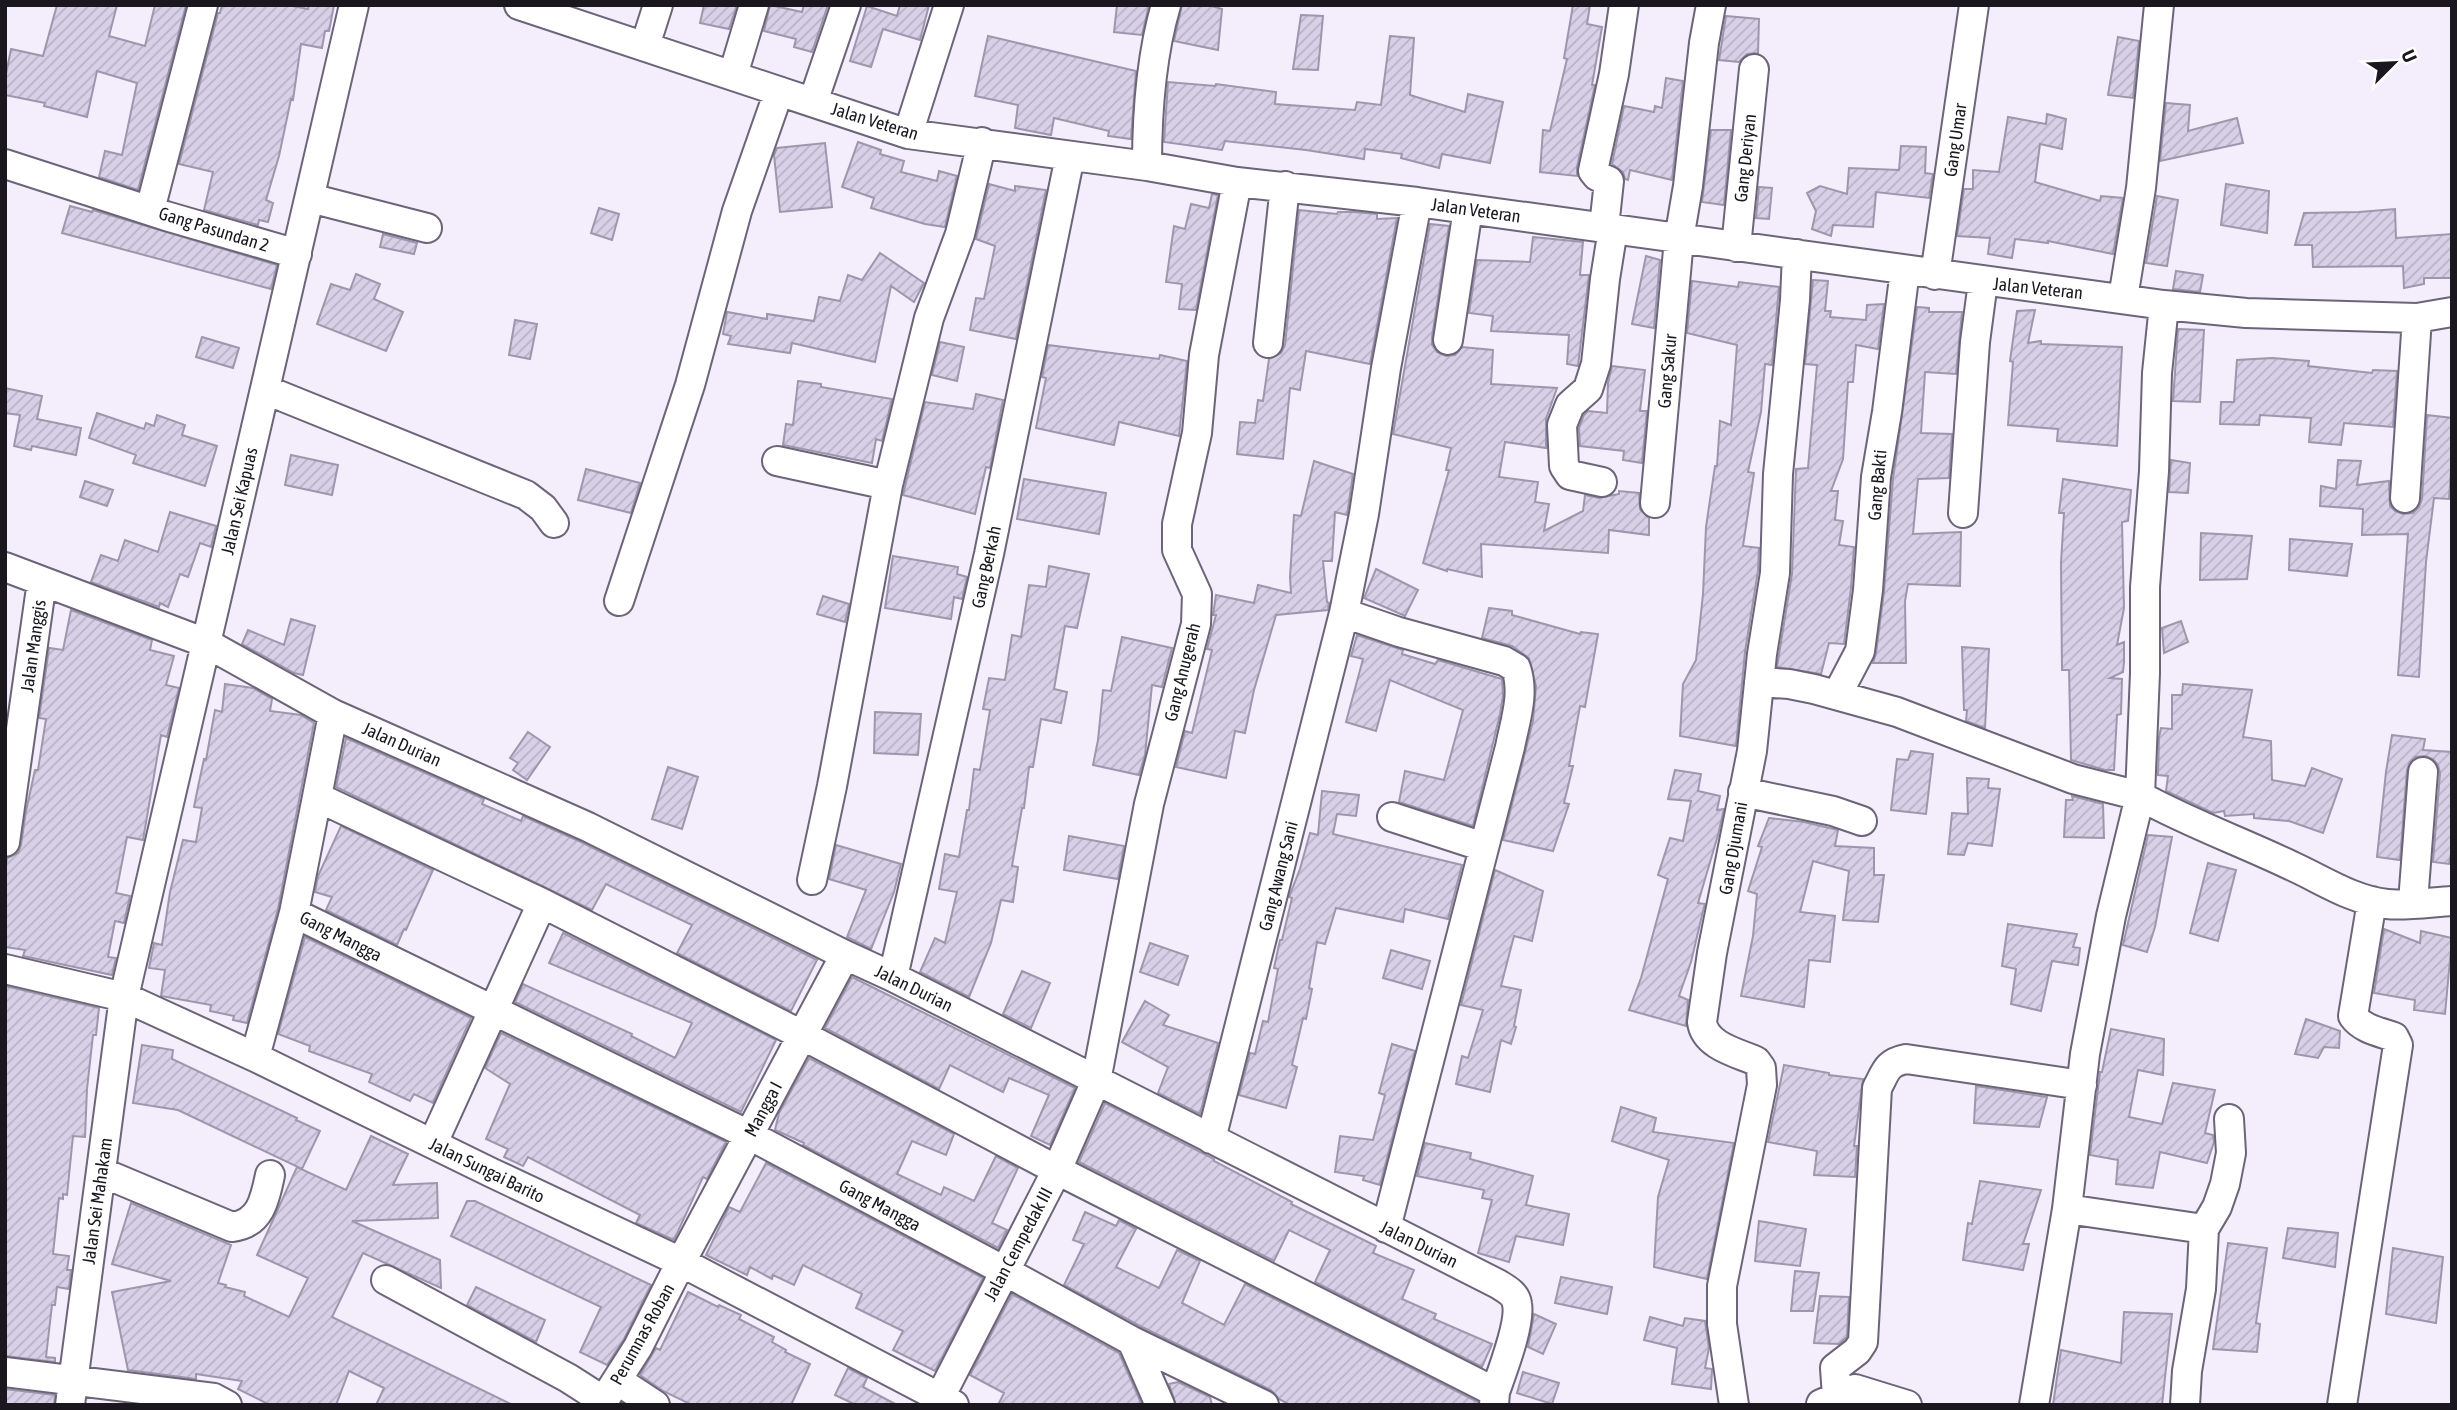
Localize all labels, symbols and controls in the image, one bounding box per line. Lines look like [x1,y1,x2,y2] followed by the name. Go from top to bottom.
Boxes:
[2359,28,2429,98] north arrow
[2397,46,2422,66] text: U
[829,98,921,144] street label: Jalan Veteran
[1939,101,1971,178] street label: Gang Umar
[1730,113,1760,203] street label: Gang Deriyan
[1430,193,1522,227] street label: Jalan Veteran
[156,202,272,256] street label: Gang Pasundan 2
[1992,273,2084,303] street label: Jalan Veteran
[1653,332,1681,409] street label: Gang Sakur
[216,445,262,557] street label: Jalan Sei Kapuas
[1863,449,1891,521] street label: Gang Bakti
[967,524,1005,610] street label: Gang Berkah
[16,598,50,694] street label: Jalan Manggis
[1160,621,1204,723] street label: Gang Anugerah
[359,717,445,771] street label: Jalan Durian
[1715,800,1751,896] street label: Gang Djumani
[1254,819,1302,933] street label: Gang Awang Sani
[297,906,385,966] street label: Gang Mangga
[872,960,956,1016] street label: Jalan Durian
[740,1078,786,1140] street label: Mangga I
[426,1133,548,1207] street label: Jalan Sungai Barito
[78,1136,116,1266] street label: Jalan Sei Mahakam
[836,1175,924,1235] street label: Gang Mangga
[979,1184,1057,1304] street label: Jalan Cempedak III
[1377,1216,1461,1272] street label: Jalan Durian
[605,1280,679,1388] street label: Perumnas Roban

